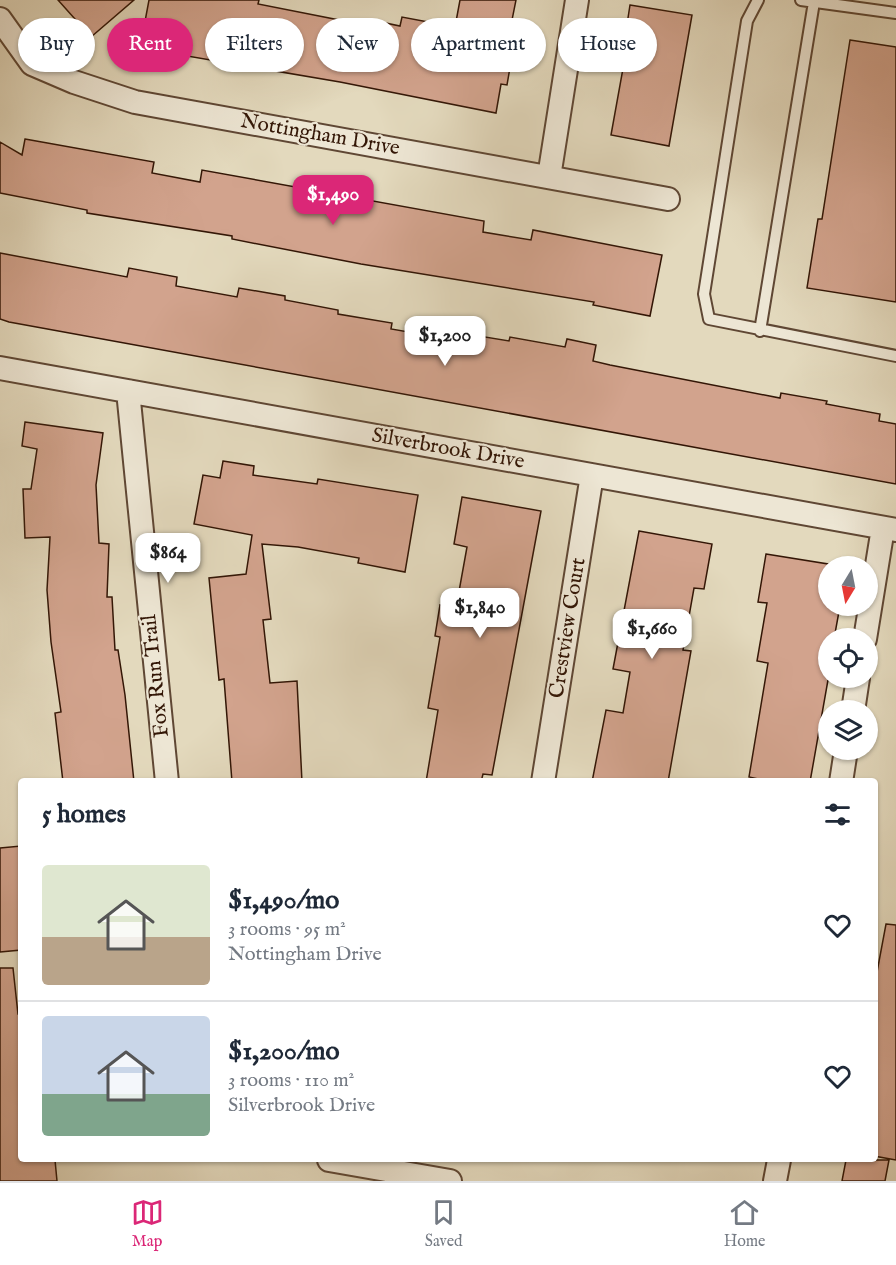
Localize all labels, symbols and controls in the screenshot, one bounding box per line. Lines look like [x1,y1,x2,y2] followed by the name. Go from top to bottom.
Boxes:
[18,18,95,72] chip: Buy
[107,18,193,72] chip: Rent
[205,18,304,72] chip: Filters
[316,18,399,72] chip: New
[411,18,546,72] chip: Apartment
[558,18,657,72] chip: House
[238,108,402,162] street label: Nottingham Drive
[284,175,382,226] pin: $1,490
[307,182,359,207] text: $1,490
[396,316,494,367] pin: $1,200
[419,323,471,348] text: $1,200
[370,422,527,476] street label: Silverbrook Drive
[132,533,204,584] pin: $864
[149,540,187,565] text: $864
[544,556,592,700] street label: Crestview Court
[818,556,878,616] north arrow
[818,556,878,760] map controls
[431,588,529,639] pin: $1,840
[454,595,506,620] text: $1,840
[603,609,701,660] pin: $1,660
[136,613,176,739] street label: Fox Run Trail
[627,616,677,641] text: $1,660
[818,628,878,688] button: locate
[818,700,878,760] button: layers
[42,798,126,831] text: 5 homes
[821,798,854,831] icon: filters
[228,884,339,917] text: $1,490/mo
[90,889,162,961] icon: home
[821,909,854,942] icon: heart
[228,917,346,942] text: 3 rooms · 95 m²
[228,942,382,967] text: Nottingham Drive
[228,1035,340,1068] text: $1,200/mo
[90,1040,162,1112] icon: home
[821,1060,854,1093] icon: heart
[228,1068,354,1093] text: 3 rooms · 110 m²
[228,1093,375,1118] text: Silverbrook Drive
[131,1196,164,1252] tab: Map
[425,1196,463,1252] tab: Saved
[724,1196,765,1252] tab: Home

